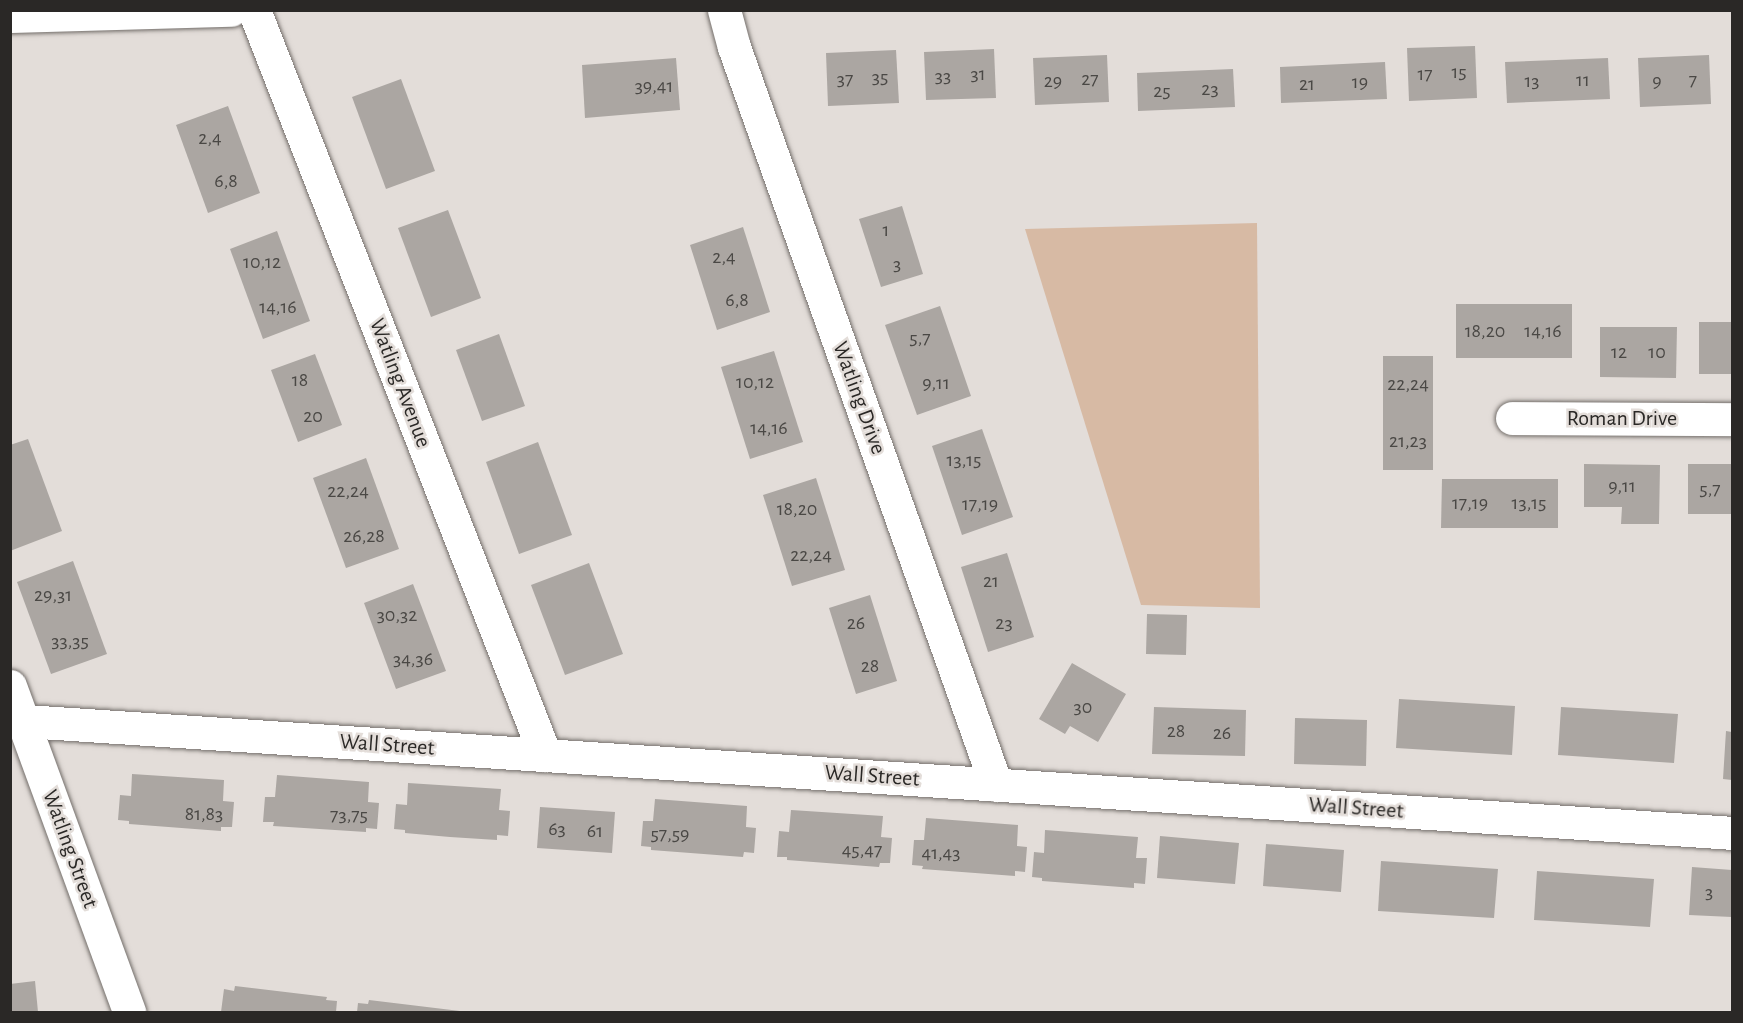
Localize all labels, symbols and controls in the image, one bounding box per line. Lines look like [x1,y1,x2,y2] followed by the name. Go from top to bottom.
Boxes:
[1451,60,1467,84] house number: 15
[970,62,986,86] house number: 31
[1417,62,1433,86] house number: 17
[935,64,951,88] house number: 33
[872,65,888,89] house number: 35
[837,67,853,91] house number: 37
[1081,67,1099,91] house number: 27
[1576,68,1590,92] house number: 11
[1689,68,1697,92] house number: 7
[1044,69,1062,93] house number: 29
[1524,69,1540,93] house number: 13
[1652,69,1662,93] house number: 9
[1352,70,1368,94] house number: 19
[1299,72,1315,96] house number: 21
[635,74,673,98] house number: 39,41
[1201,77,1219,101] house number: 23
[1153,79,1171,103] house number: 25
[198,126,222,150] house number: 2,4
[214,169,238,193] house number: 6,8
[883,218,889,242] house number: 1
[712,245,736,269] house number: 2,4
[243,250,281,274] house number: 10,12
[893,252,901,276] house number: 3
[725,288,749,312] house number: 6,8
[259,295,297,319] house number: 14,16
[363,315,437,451] street label: Watling Avenue
[1465,319,1505,343] house number: 18,20
[1524,319,1562,343] house number: 14,16
[909,326,931,350] house number: 5,7
[826,338,892,458] street label: Watling Drive
[1611,340,1627,364] house number: 12
[1648,340,1666,364] house number: 10
[292,368,308,392] house number: 18
[736,370,774,394] house number: 10,12
[922,371,950,395] house number: 9,11
[1387,372,1429,396] house number: 22,24
[303,404,323,428] house number: 20
[1567,406,1677,432] street label: Roman Drive
[750,416,788,440] house number: 14,16
[1389,429,1427,453] house number: 21,23
[947,448,981,472] house number: 13,15
[1608,474,1636,498] house number: 9,11
[1699,477,1721,501] house number: 5,7
[327,479,369,503] house number: 22,24
[1452,491,1488,515] house number: 17,19
[1512,491,1546,515] house number: 13,15
[962,492,998,516] house number: 17,19
[777,497,817,521] house number: 18,20
[343,524,385,548] house number: 26,28
[790,543,832,567] house number: 22,24
[983,569,999,593] house number: 21
[34,583,72,607] house number: 29,31
[377,603,417,627] house number: 30,32
[847,611,865,635] house number: 26
[995,611,1013,635] house number: 23
[51,629,89,653] house number: 33,35
[393,647,433,671] house number: 34,36
[861,654,879,678] house number: 28
[1074,695,1092,719] house number: 30
[1167,719,1185,743] house number: 28
[1213,721,1231,745] house number: 26
[339,729,435,761] street label: Wall Street
[824,760,920,792] street label: Wall Street
[36,786,104,912] street label: Watling Street
[1308,792,1404,824] street label: Wall Street
[185,802,223,826] house number: 81,83
[330,803,368,827] house number: 73,75
[548,817,566,841] house number: 63
[587,819,603,843] house number: 61
[650,822,690,846] house number: 57,59
[842,838,882,862] house number: 45,47
[922,841,960,865] house number: 41,43
[1705,880,1713,904] house number: 3

